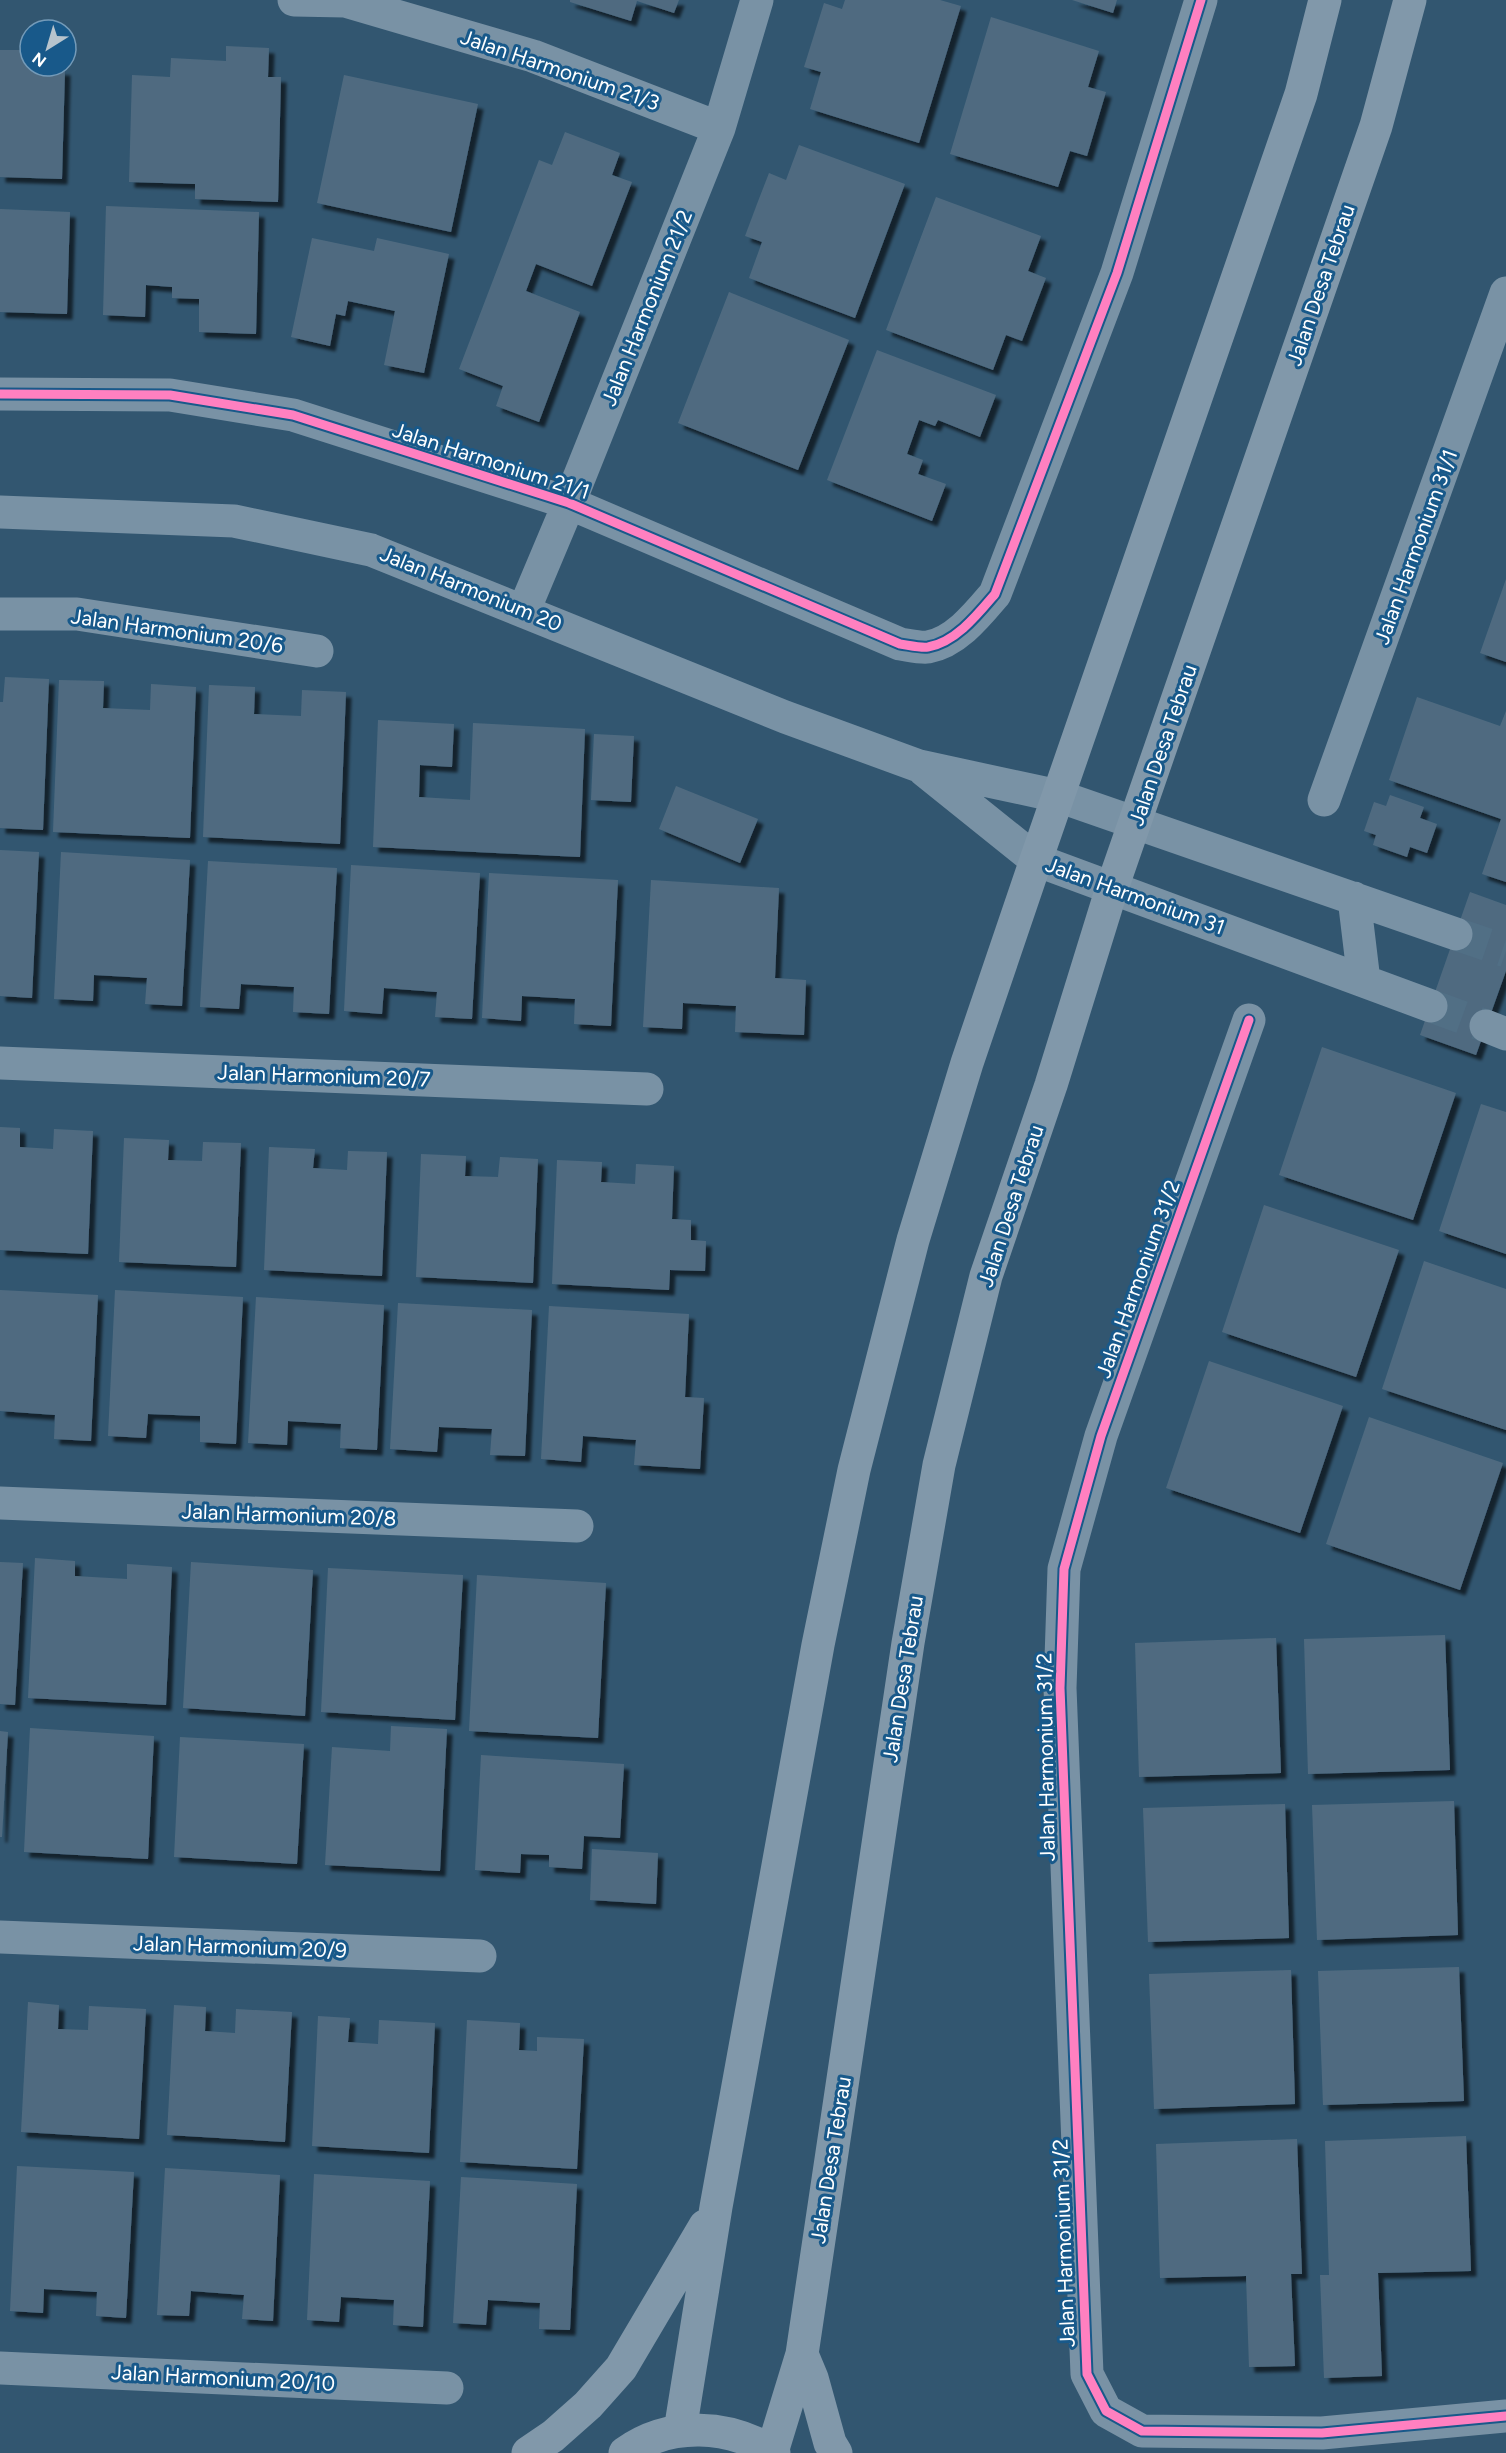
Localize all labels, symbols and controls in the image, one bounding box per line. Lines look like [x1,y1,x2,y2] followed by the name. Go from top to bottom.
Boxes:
[18,18,78,78] north arrow
[457,24,663,115] street label: Jalan Harmonium 21/3
[29,48,50,71] text: N
[1281,201,1360,369] street label: Jalan Desa Tebrau
[596,206,697,409] street label: Jalan Harmonium 21/2
[389,417,593,504] street label: Jalan Harmonium 21/1
[1369,446,1462,648] street label: Jalan Harmonium 31/1
[377,541,566,636] street label: Jalan Harmonium 20
[69,603,285,658] street label: Jalan Harmonium 20/6
[1123,661,1202,829] street label: Jalan Desa Tebrau
[1042,851,1228,940] street label: Jalan Harmonium 31
[217,1059,431,1092] street label: Jalan Harmonium 20/7
[973,1122,1049,1290] street label: Jalan Desa Tebrau
[1090,1176,1185,1381] street label: Jalan Harmonium 31/2
[181,1498,397,1531] street label: Jalan Harmonium 20/8
[877,1594,928,1764] street label: Jalan Desa Tebrau
[1031,1652,1060,1862] street label: Jalan Harmonium 31/2
[133,1930,347,1963] street label: Jalan Harmonium 20/9
[805,2075,856,2245] street label: Jalan Desa Tebrau
[1047,2138,1080,2348] street label: Jalan Harmonium 31/2
[110,2359,336,2396] street label: Jalan Harmonium 20/10

